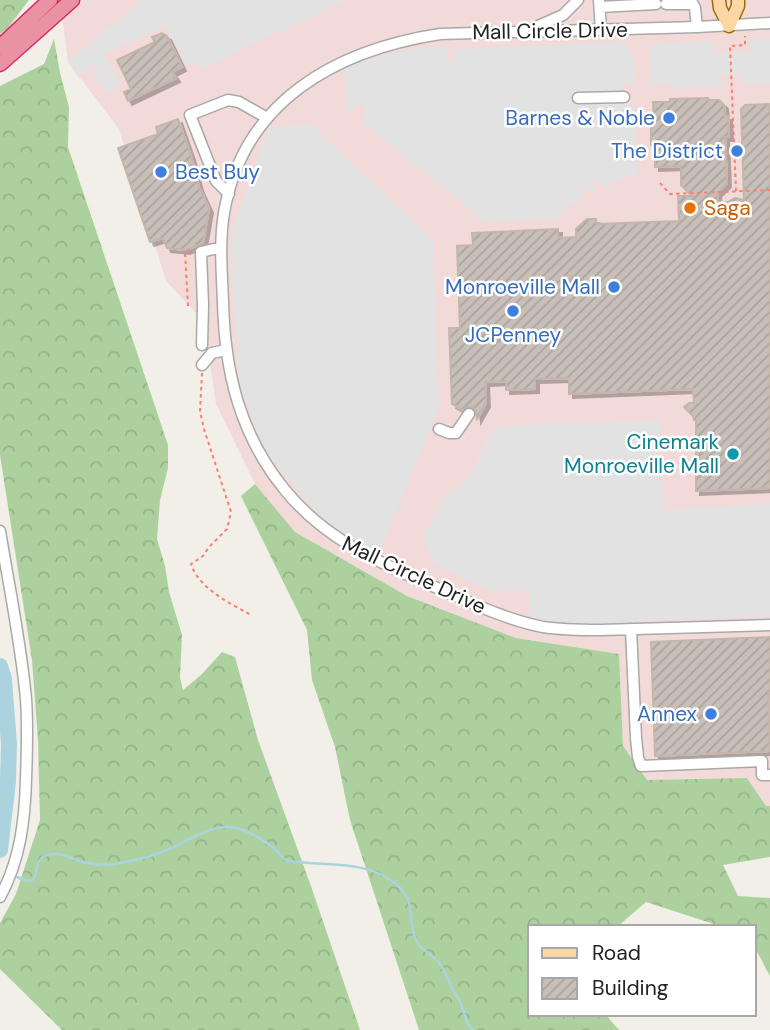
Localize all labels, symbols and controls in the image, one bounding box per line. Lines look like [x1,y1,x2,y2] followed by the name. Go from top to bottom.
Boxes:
[472,16,628,46] street label: Mall Circle Drive
[505,104,655,132] place label: Barnes & Noble
[661,110,677,126] marker: Barnes & Noble
[611,137,723,165] place label: The District
[729,143,745,159] marker: The District
[175,158,260,186] place label: Best Buy
[153,164,169,180] marker: Best Buy
[704,194,751,222] place label: Saga
[682,200,698,216] marker: Saga
[445,273,600,301] place label: Monroeville Mall
[606,279,622,295] marker: Monroeville Mall
[505,303,521,319] marker: JCPenney
[465,321,562,349] place label: JCPenney
[564,428,719,480] place label: Cinemark Monroeville Mall
[725,446,741,462] marker: Cinemark Monroeville Mall
[338,529,490,621] street label: Mall Circle Drive
[637,700,697,728] place label: Annex
[703,706,719,722] marker: Annex
[528,925,756,1016] legend
[592,939,641,967] text: Road
[592,974,669,1002] text: Building

